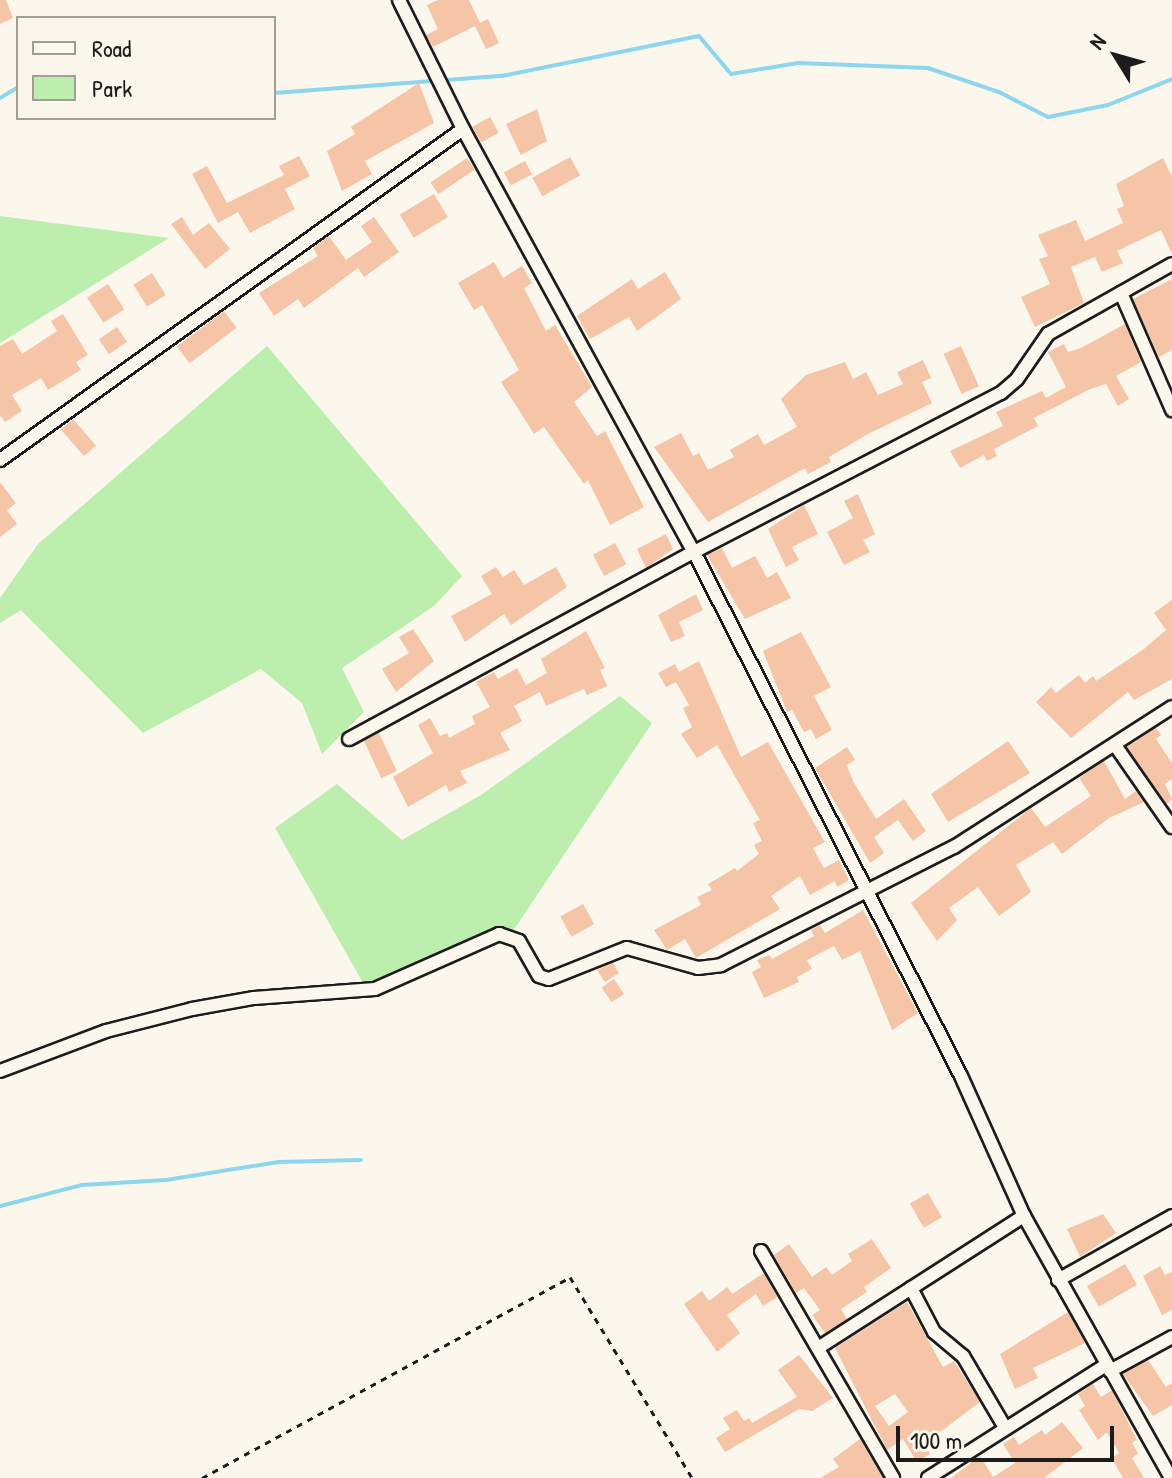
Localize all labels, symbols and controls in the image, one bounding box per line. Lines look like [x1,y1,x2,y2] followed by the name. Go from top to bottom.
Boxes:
[16,16,276,120] legend
[1076,16,1156,96] north arrow
[1081,28,1112,55] text: N
[92,32,131,64] text: Road
[92,72,132,104] text: Park
[900,1410,1118,1460] scale bar
[910,1424,962,1456] text: 100 m

